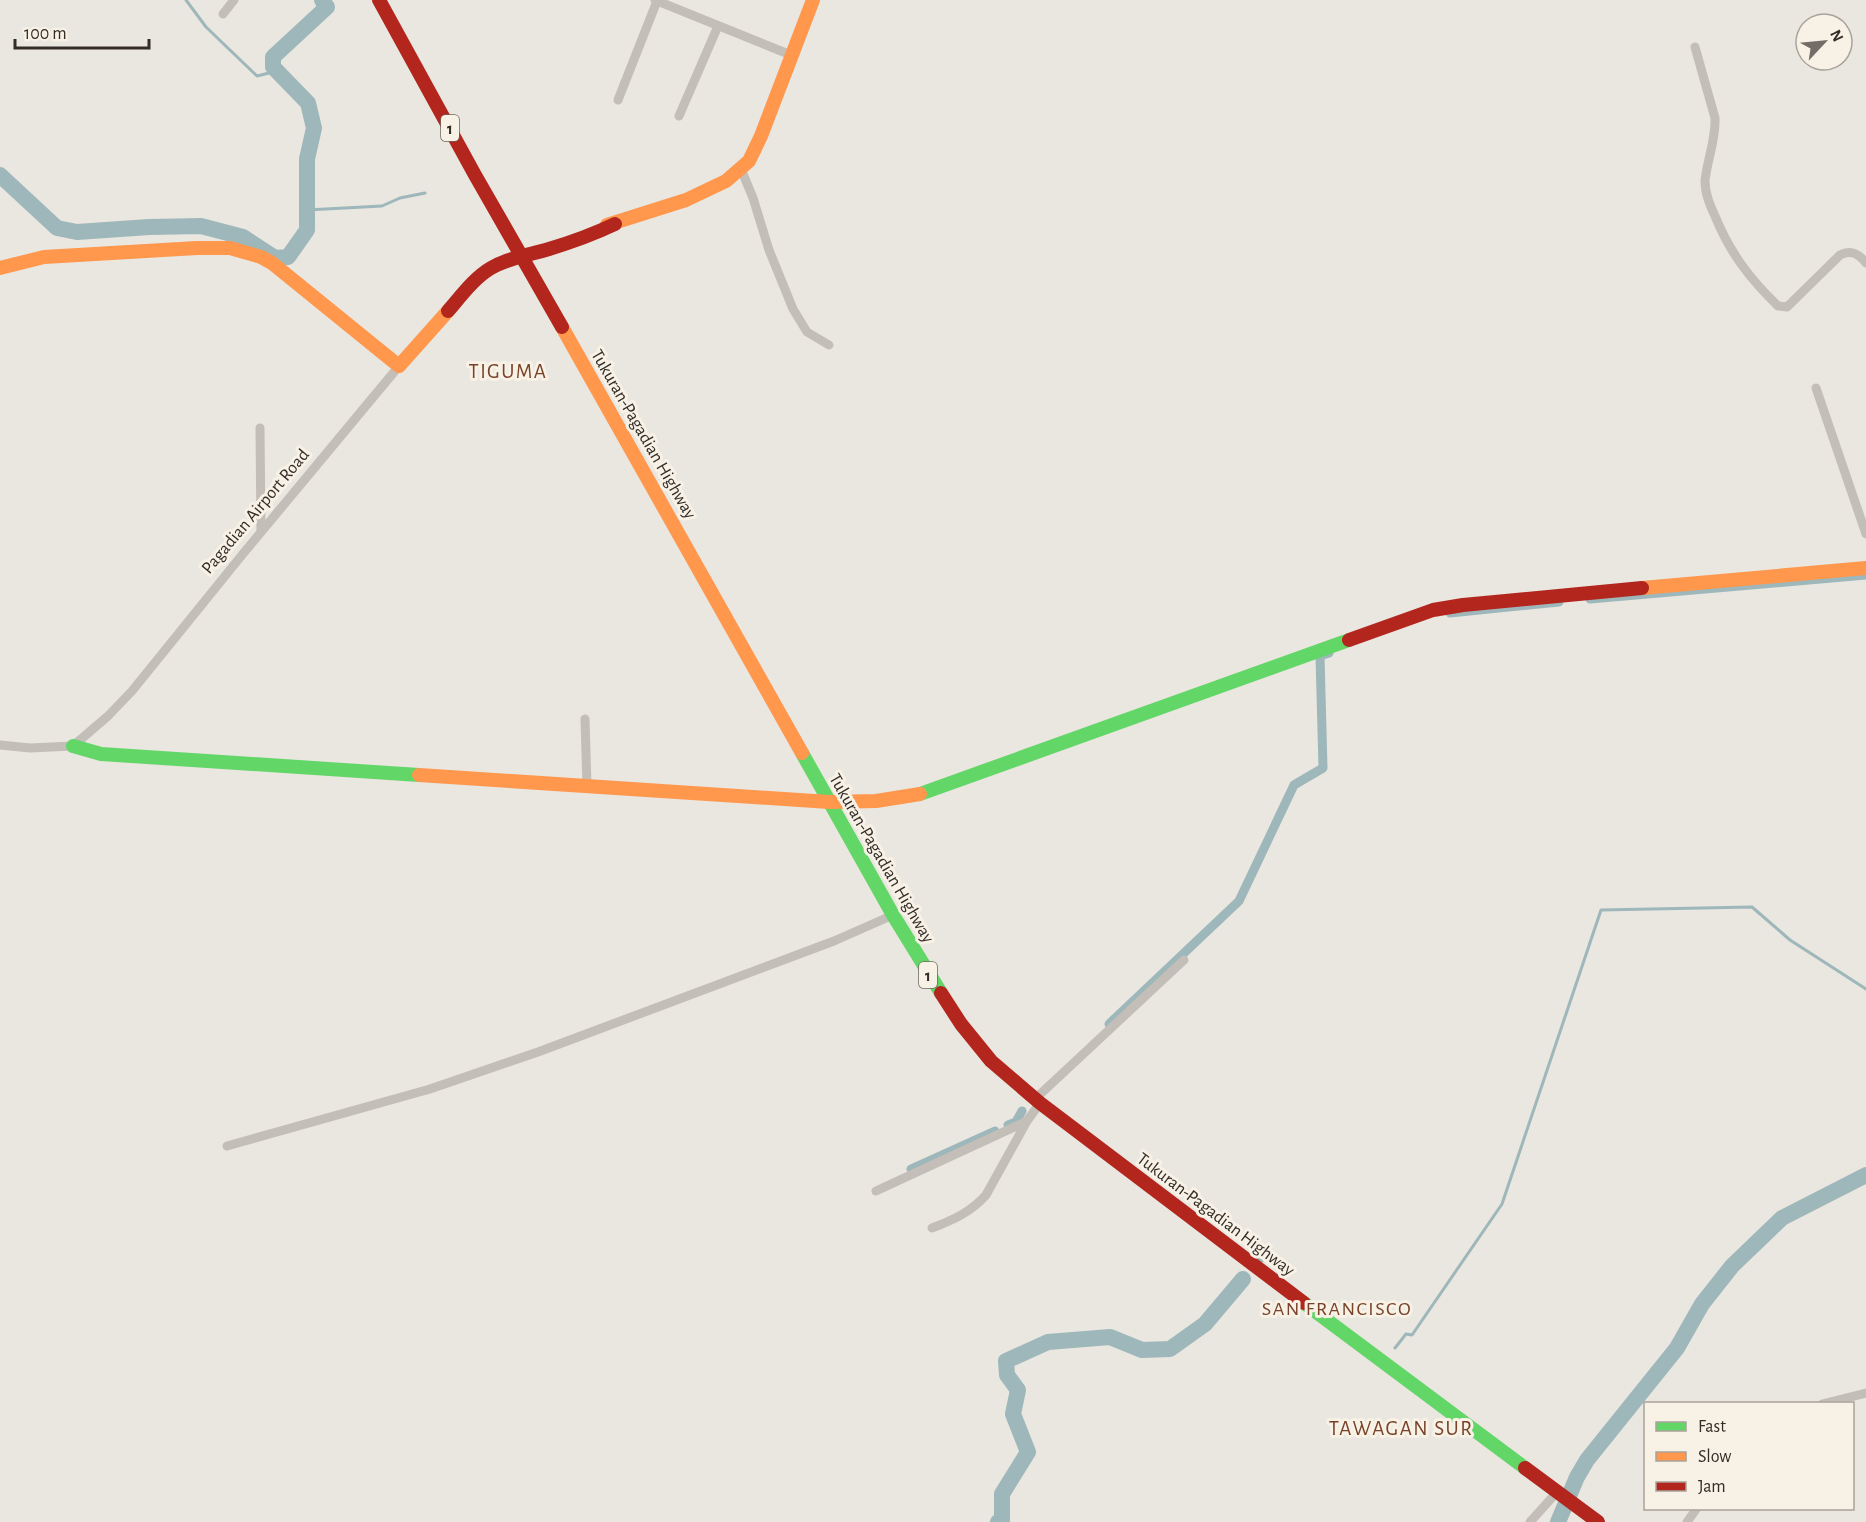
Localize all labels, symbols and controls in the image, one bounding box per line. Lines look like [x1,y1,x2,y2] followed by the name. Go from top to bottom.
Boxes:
[15,12,148,50] scale bar
[1794,12,1854,72] north arrow
[24,25,67,43] text: 100 m
[1827,27,1846,44] text: N
[441,115,459,141] road number: 1
[587,347,699,522] street label: Tukuran-Pagadian Highway
[468,361,548,382] district label: TIGUMA
[198,446,313,578] street label: Pagadian Airport Road
[825,771,937,946] street label: Tukuran-Pagadian Highway
[919,962,937,988] road number: 1
[1133,1150,1298,1280] street label: Tukuran-Pagadian Highway
[1262,1299,1412,1319] district label: SAN FRANCISCO
[1644,1402,1854,1510] legend
[1329,1418,1473,1439] district label: TAWAGAN SUR
[1698,1418,1726,1436] text: Fast
[1698,1448,1731,1466] text: Slow
[1698,1478,1726,1496] text: Jam

